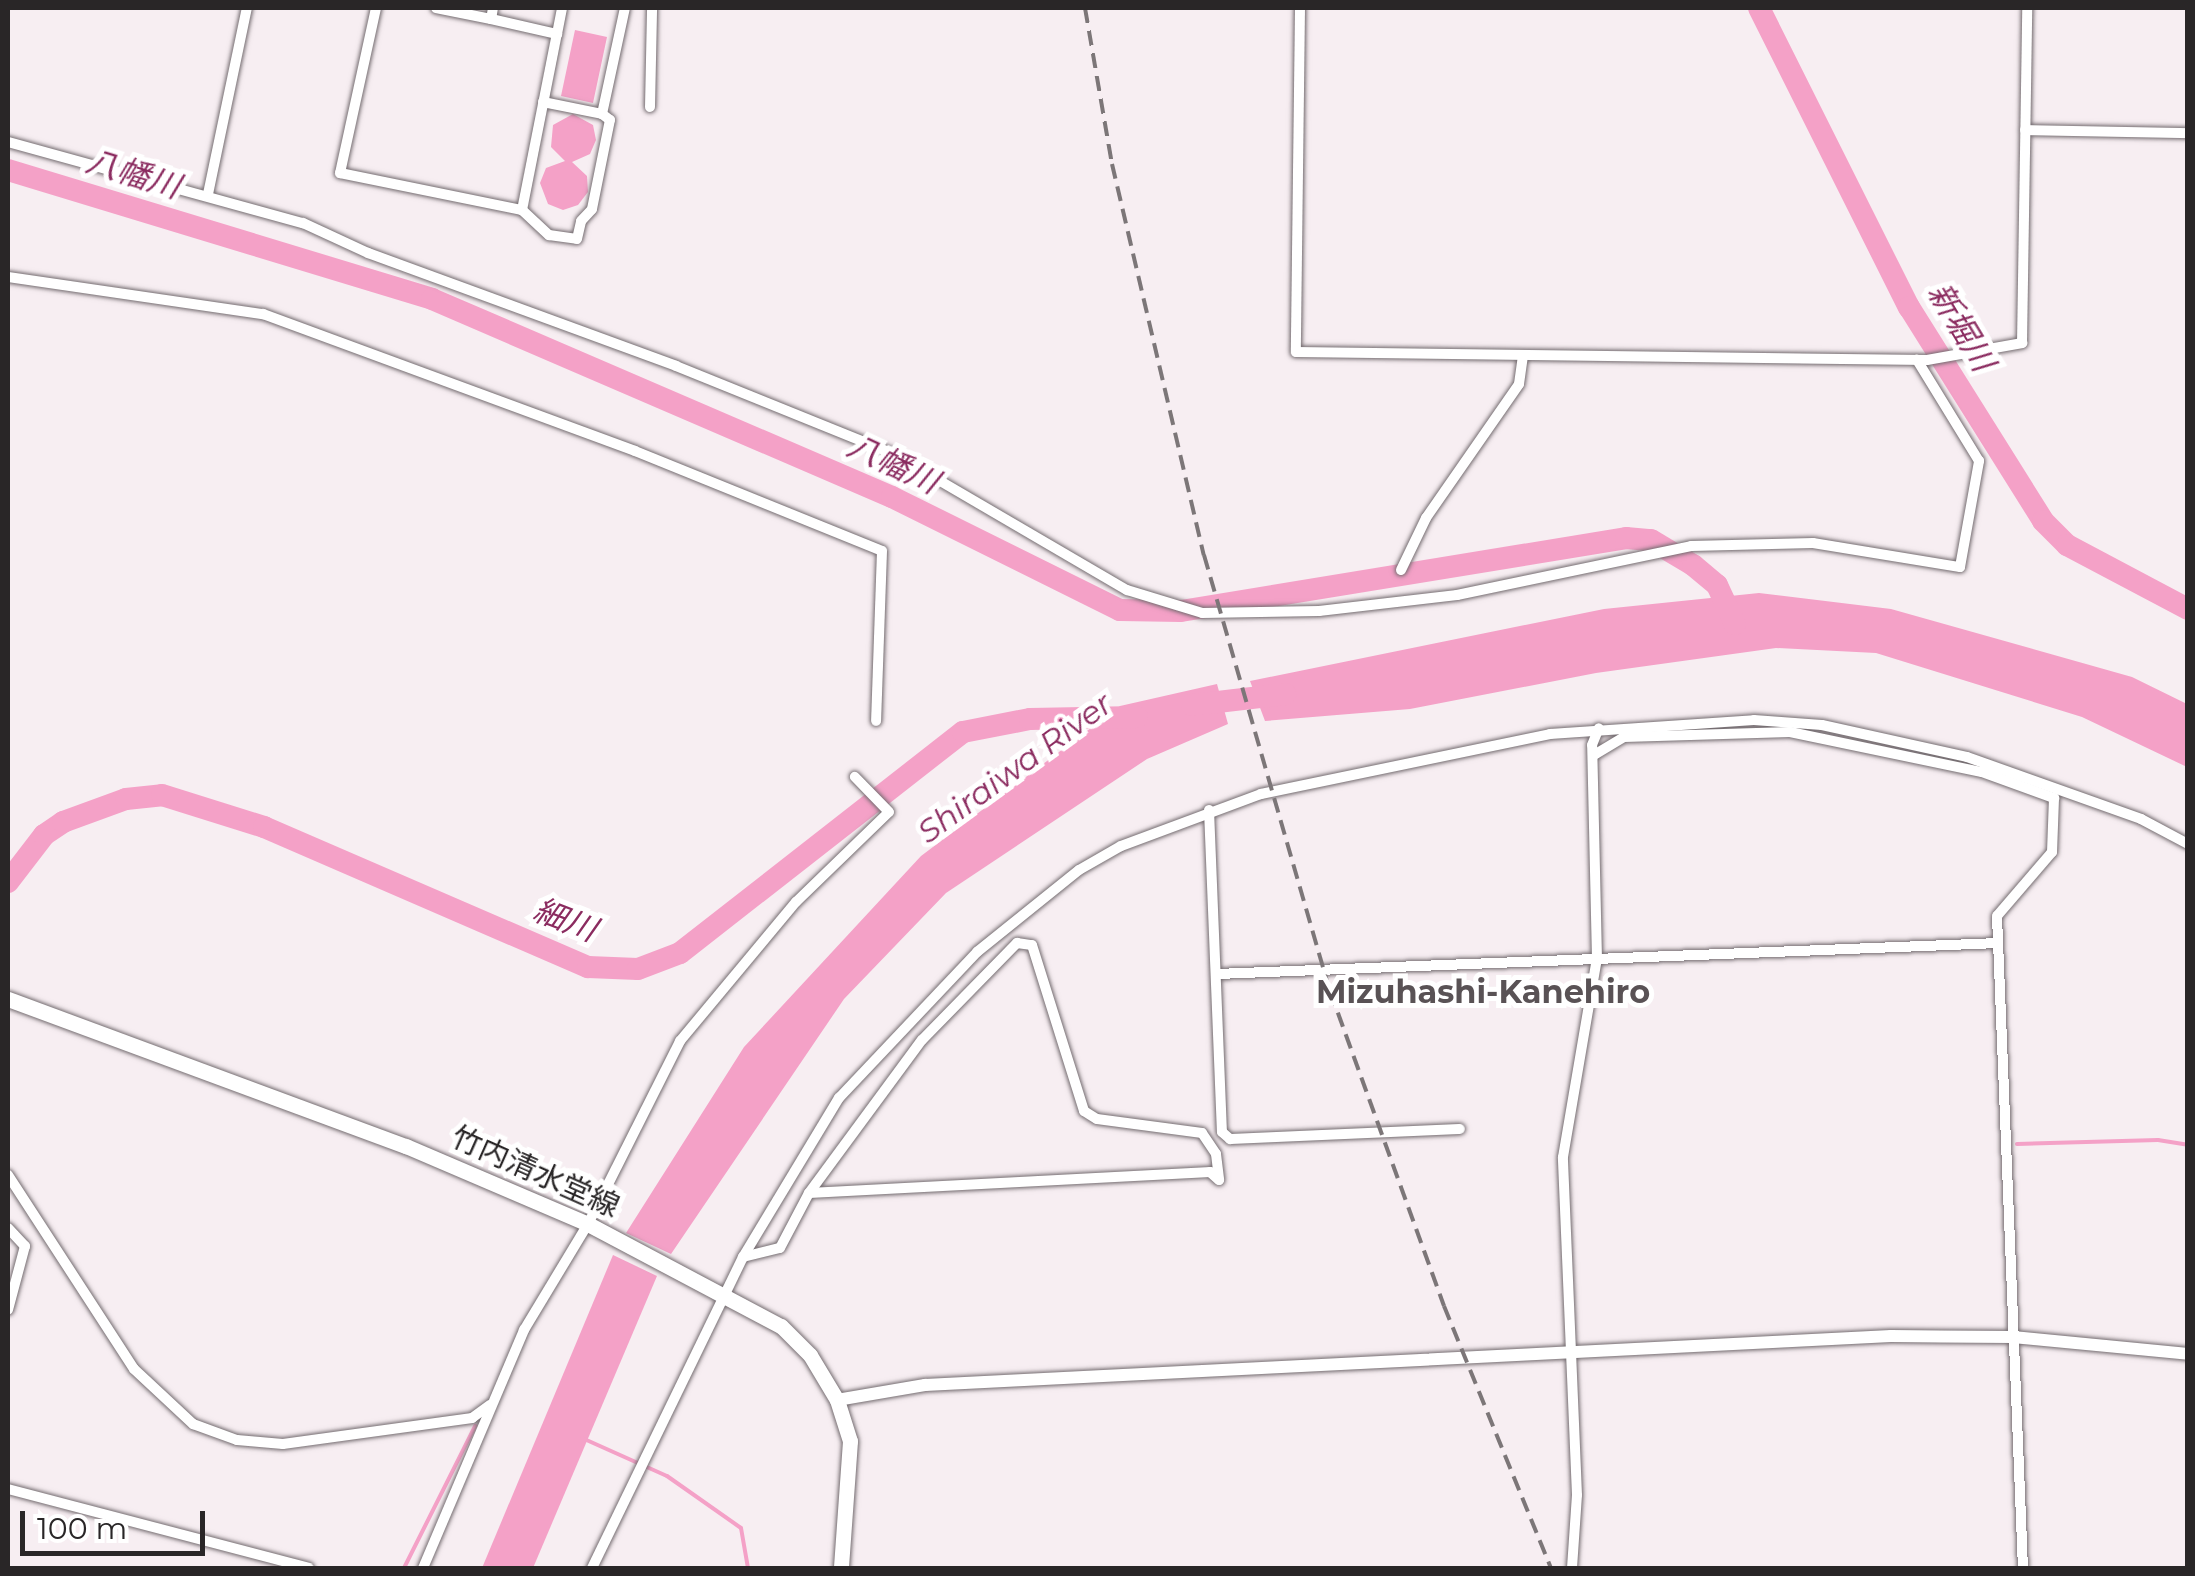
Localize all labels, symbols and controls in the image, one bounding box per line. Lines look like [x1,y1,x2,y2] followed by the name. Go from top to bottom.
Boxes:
[81,142,185,206] water label: 八幡川
[1920,276,2002,378] water label: 新堀川
[841,426,945,502] water label: 八幡川
[910,685,1120,851] water label: Shiraiwa River
[528,891,602,949] water label: 細川
[1316,973,1650,1011] district label: Mizuhashi-Kanehiro
[445,1119,625,1225] street label: 竹内清水堂線
[25,1491,210,1553] scale bar
[37,1510,127,1547] text: 100 m

